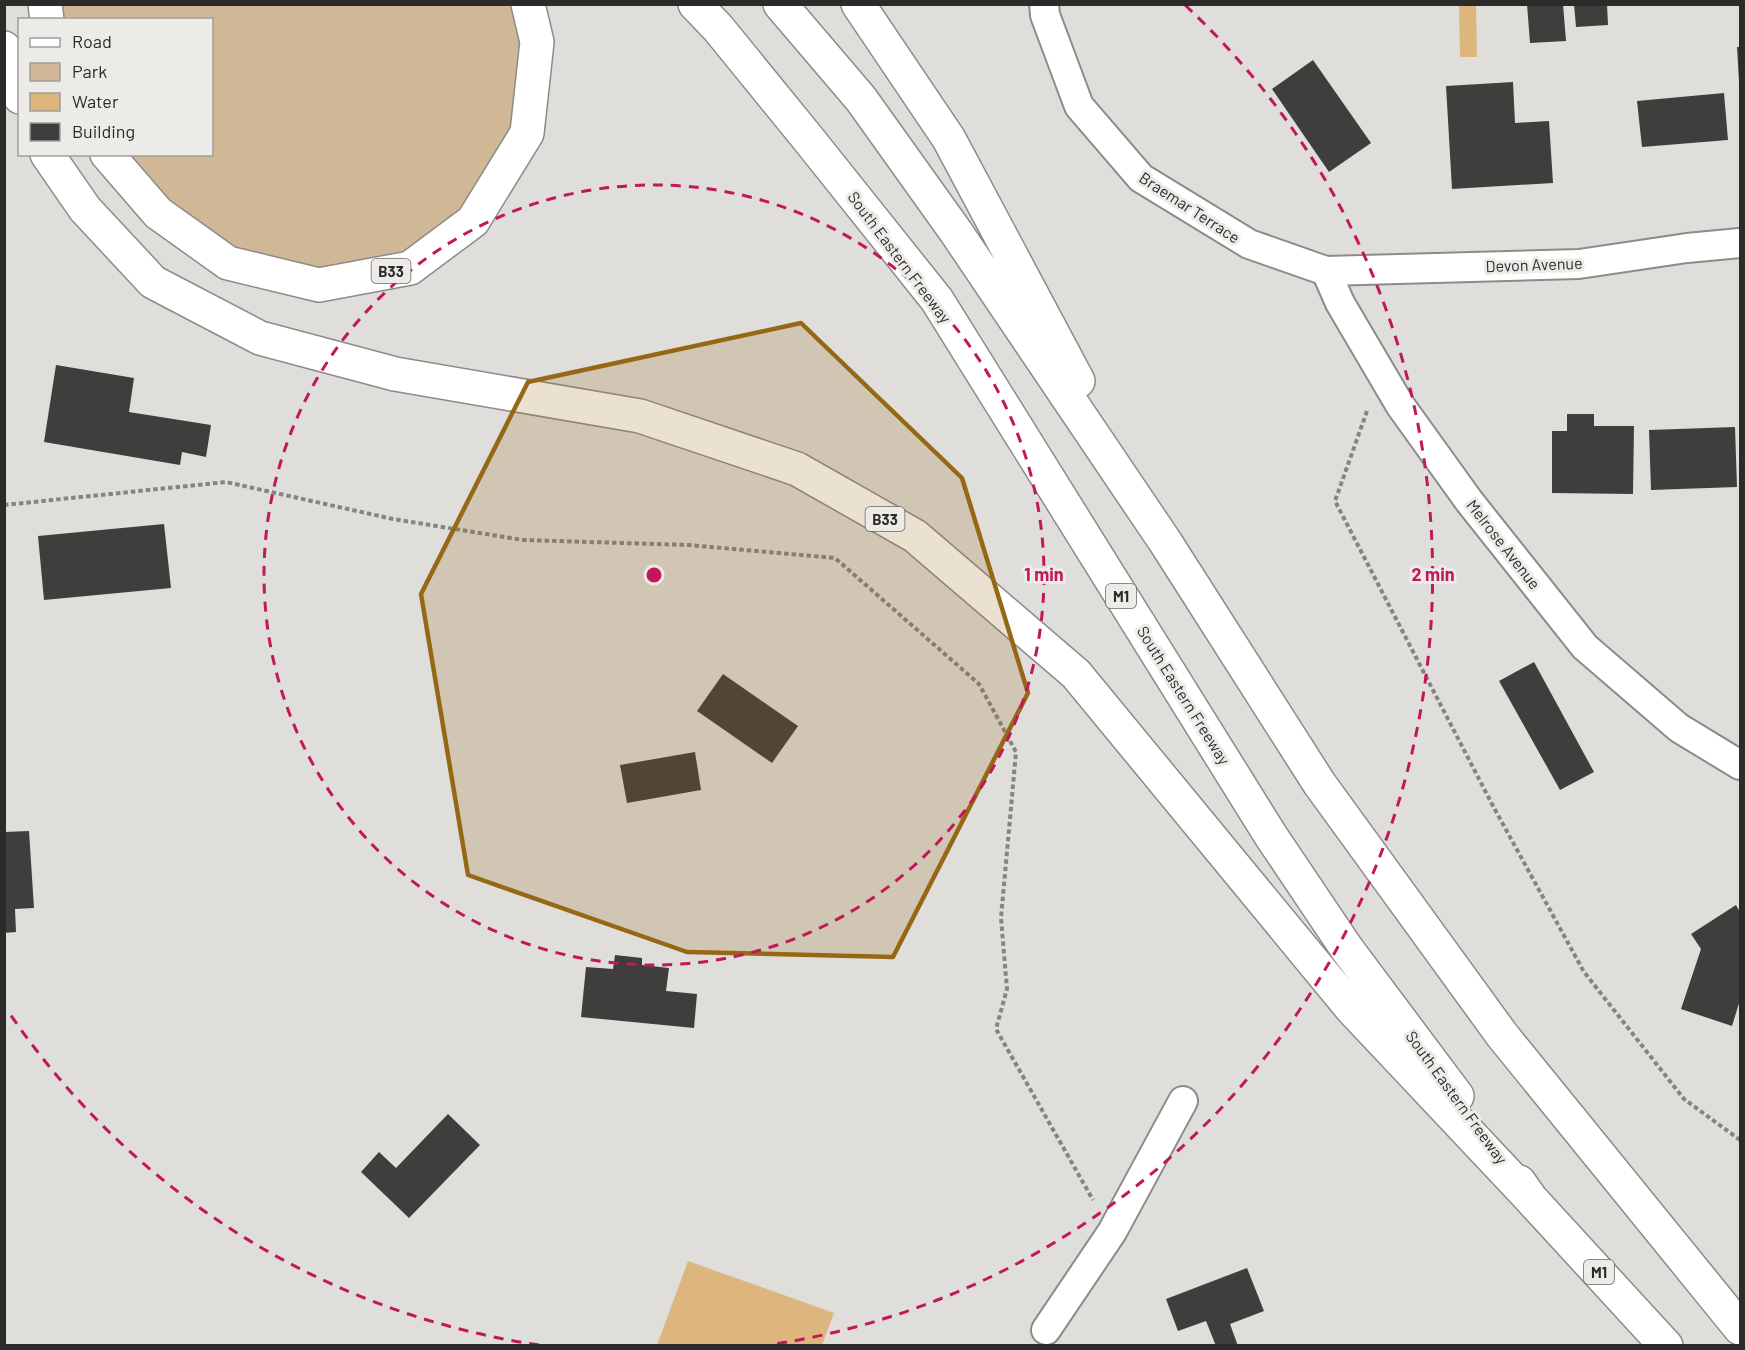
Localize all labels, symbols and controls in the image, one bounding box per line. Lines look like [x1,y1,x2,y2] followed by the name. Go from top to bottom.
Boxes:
[18,18,213,156] legend
[72,30,112,52] text: Road
[72,60,107,82] text: Park
[72,90,119,112] text: Water
[72,120,135,142] text: Building
[1136,167,1244,247] street label: Braemar Terrace
[844,187,956,327] street label: South Eastern Freeway
[1485,253,1583,275] street label: Devon Avenue
[372,259,410,283] road number: B33
[1463,495,1545,593] street label: Melrose Avenue
[866,507,904,531] road number: B33
[1024,563,1064,585] text: 1 min
[1411,563,1455,585] text: 2 min
[644,565,664,585] centre of rings
[1106,584,1136,608] road number: M1
[1134,622,1235,768] street label: South Eastern Freeway
[1402,1027,1512,1168] street label: South Eastern Freeway
[1584,1260,1614,1284] road number: M1

